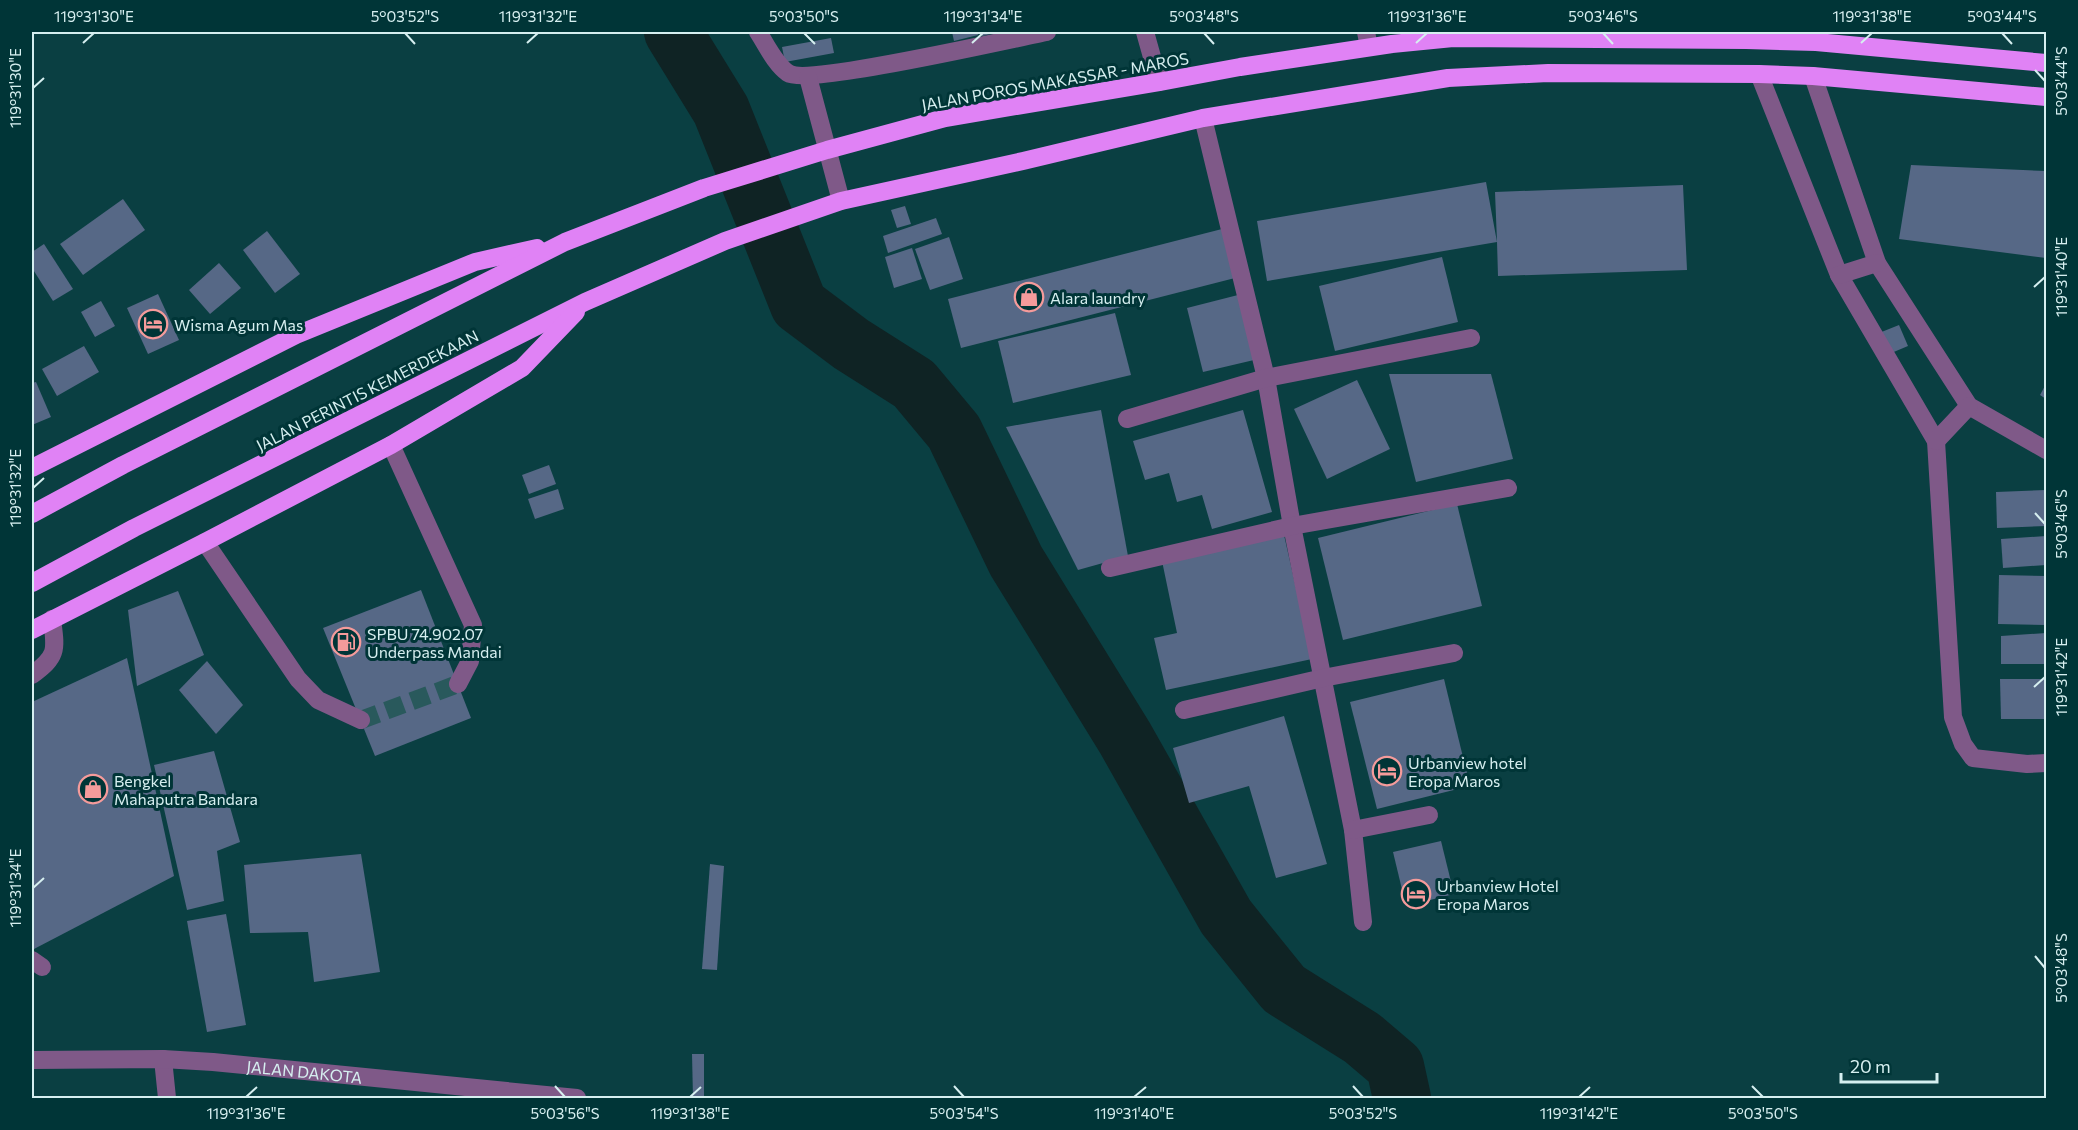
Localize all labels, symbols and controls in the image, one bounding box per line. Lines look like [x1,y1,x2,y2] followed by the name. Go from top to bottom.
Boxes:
[54,7,134,25] text: 119°31'30"E
[371,7,439,25] text: 5°03'52"S
[499,7,577,25] text: 119°31'32"E
[769,7,839,25] text: 5°03'50"S
[944,7,1023,25] text: 119°31'34"E
[1169,7,1239,25] text: 5°03'48"S
[1387,7,1467,25] text: 119°31'36"E
[1568,7,1638,25] text: 5°03'46"S
[1832,7,1912,25] text: 119°31'38"E
[1967,7,2037,25] text: 5°03'44"S
[2052,46,2070,116] text: 5°03'44"S
[6,48,24,128] text: 119°31'30"E
[920,48,1190,114] street label: JALAN POROS MAKASSAR - MAROS
[2052,237,2070,317] text: 119°31'40"E
[1013,281,1045,313] shop icon: Alara laundry
[1050,288,1146,307] place label: Alara laundry
[137,308,169,340] hotel icon: Wisma Agum Mas
[174,315,303,334] place label: Wisma Agum Mas
[253,325,481,455] street label: JALAN PERINTIS KEMERDEKAAN
[6,449,24,527] text: 119°31'32"E
[2052,489,2070,559] text: 5°03'46"S
[367,624,502,661] place label: SPBU 74.902.07 Underpass Mandai
[330,626,362,658] fuel station icon: SPBU 74.902.07 Underpass Mandai
[2052,638,2070,716] text: 119°31'42"E
[1408,753,1527,790] place label: Urbanview hotel Eropa Maros
[1371,755,1403,787] hotel icon: Urbanview hotel Eropa Maros
[114,771,258,808] place label: Bengkel Mahaputra Bandara
[77,773,109,805] shop icon: Bengkel Mahaputra Bandara
[6,848,24,928] text: 119°31'34"E
[1437,876,1559,913] place label: Urbanview Hotel Eropa Maros
[1400,878,1432,910] hotel icon: Urbanview Hotel Eropa Maros
[2052,933,2070,1003] text: 5°03'48"S
[1841,1046,1937,1084] scale bar
[1850,1055,1891,1077] text: 20 m
[246,1056,363,1086] street label: JALAN DAKOTA
[206,1104,286,1122] text: 119°31'36"E
[530,1104,600,1122] text: 5°03'56"S
[650,1104,730,1122] text: 119°31'38"E
[929,1104,999,1122] text: 5°03'54"S
[1094,1104,1174,1122] text: 119°31'40"E
[1329,1104,1397,1122] text: 5°03'52"S
[1540,1104,1618,1122] text: 119°31'42"E
[1728,1104,1798,1122] text: 5°03'50"S

